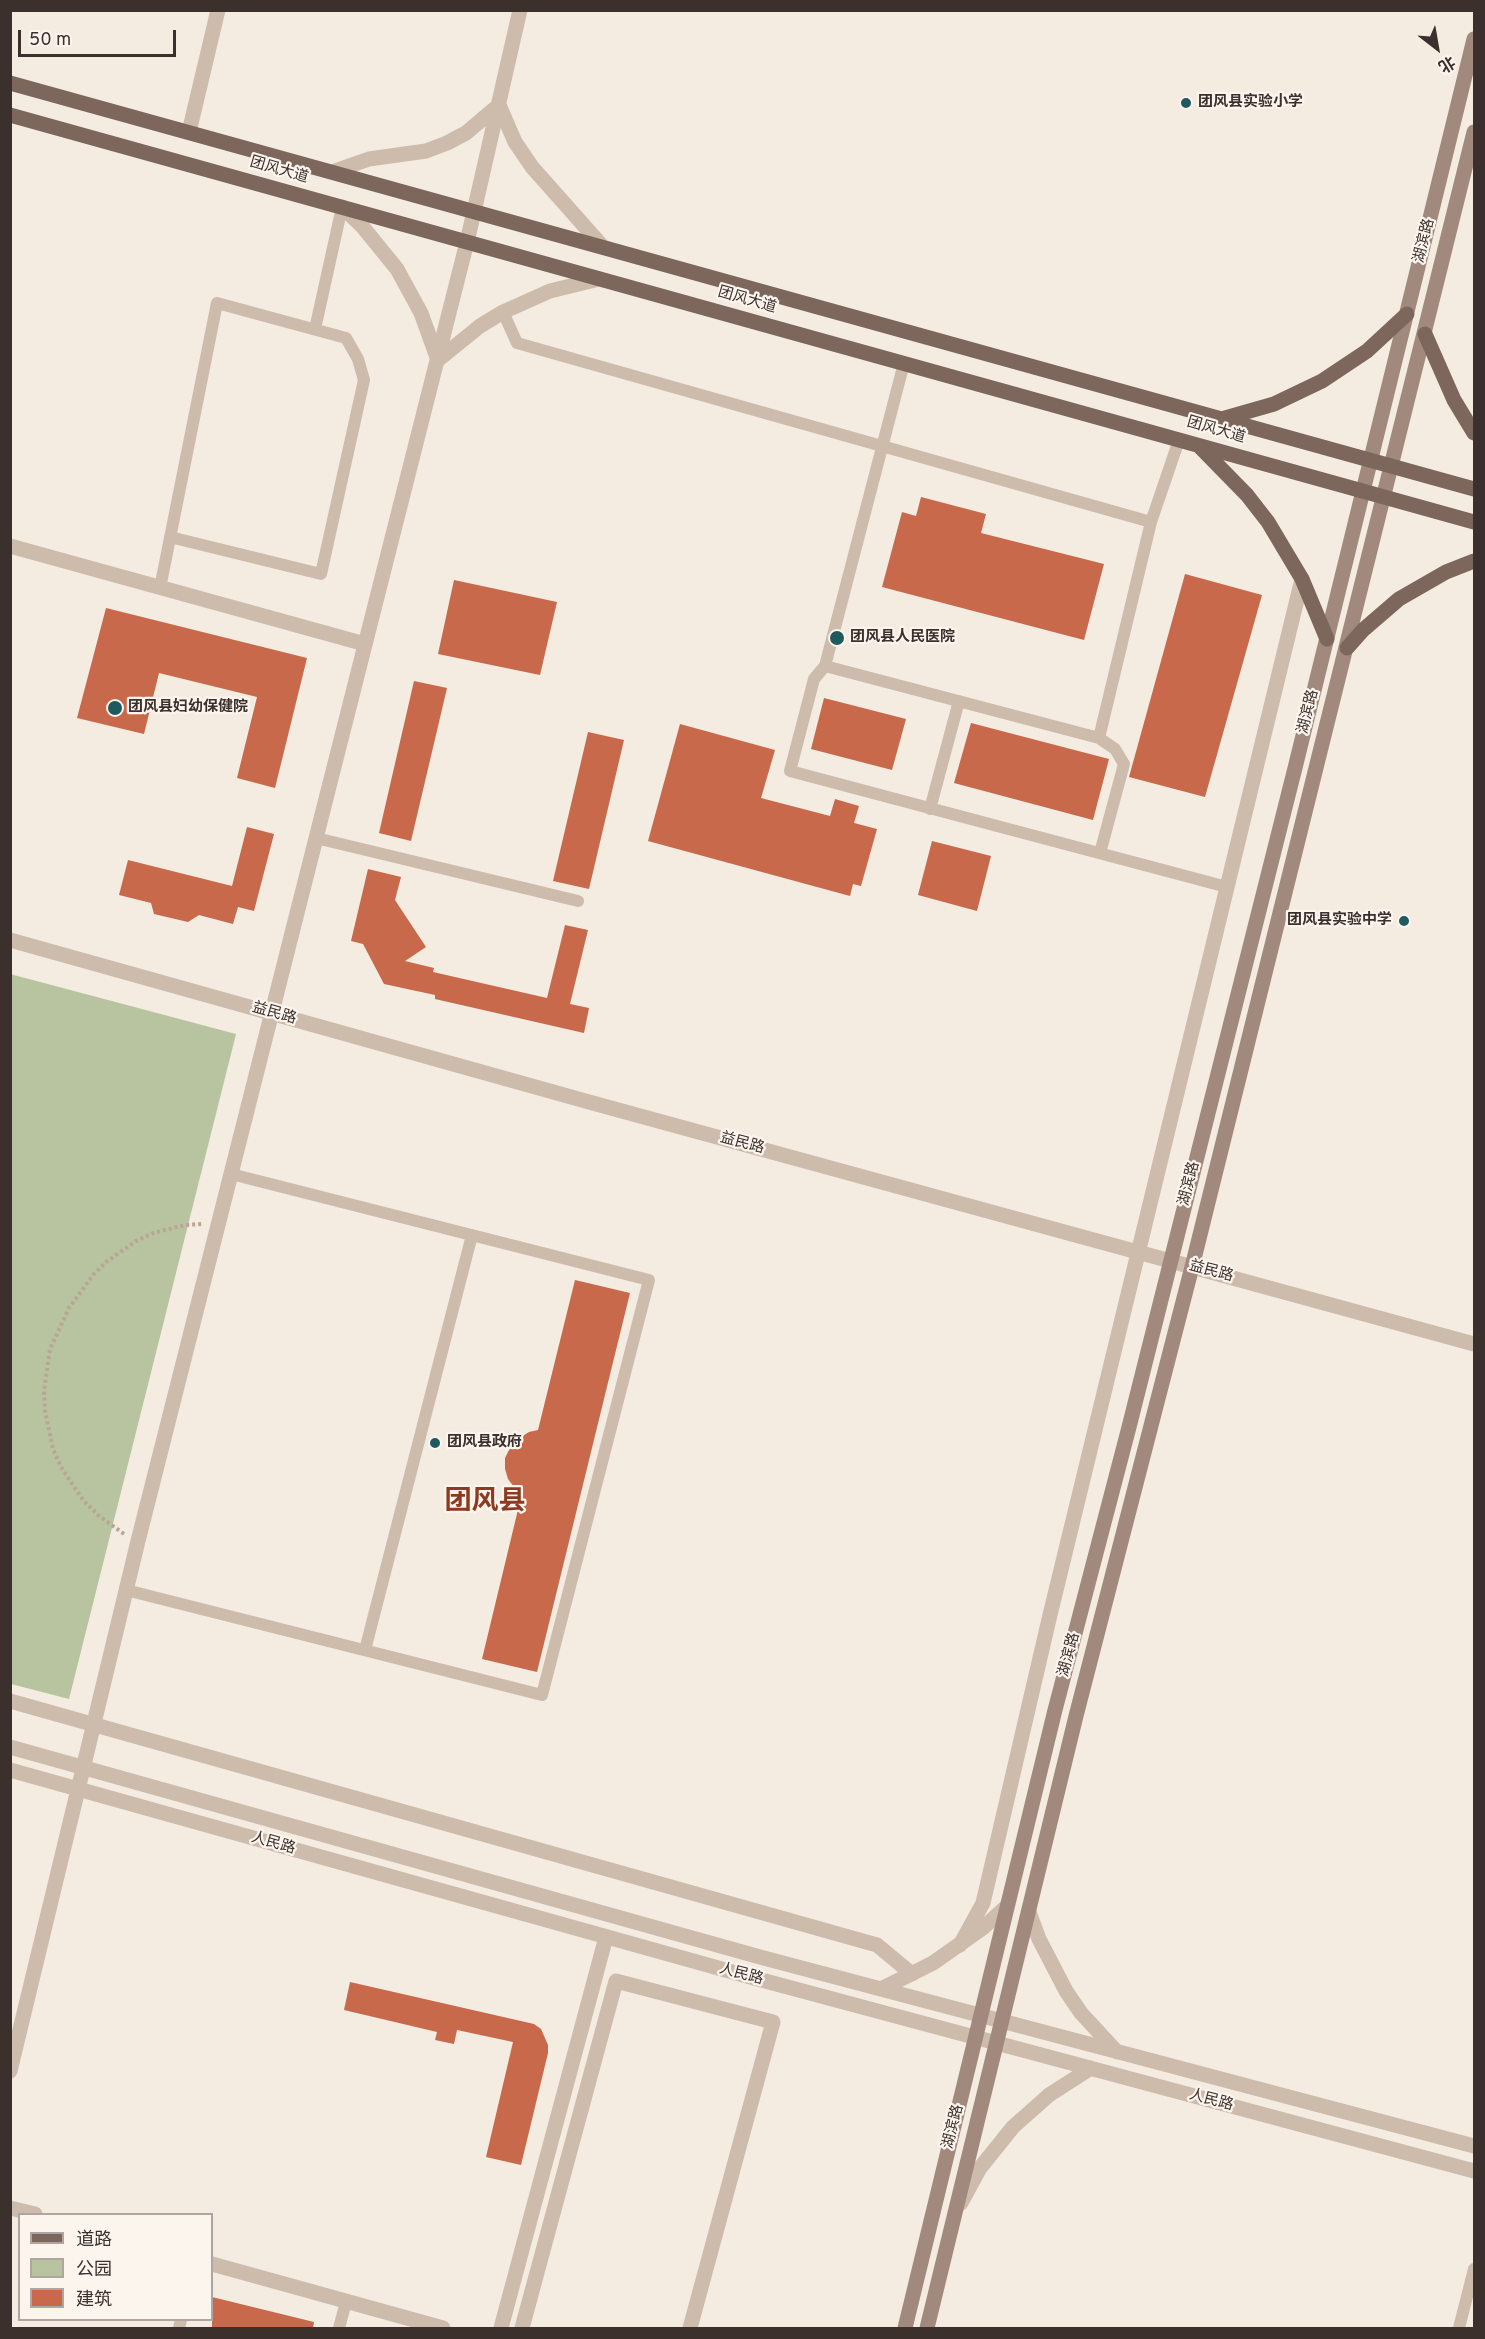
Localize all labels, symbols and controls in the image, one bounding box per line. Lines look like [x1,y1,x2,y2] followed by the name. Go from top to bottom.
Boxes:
[21,18,178,56] scale bar
[1407,18,1467,78] north arrow
[29,29,71,52] text: 50 m
[1434,51,1458,76] text: 北
[1198,94,1303,112] place label: 团风县实验小学
[1179,96,1193,110] marker: 团风县实验小学
[248,154,310,188] street label: 团风大道
[1411,217,1439,265] street label: 湖滨路
[716,284,778,318] street label: 团风大道
[1185,414,1247,448] street label: 团风大道
[828,629,846,647] marker: 团风县人民医院
[850,629,955,647] place label: 团风县人民医院
[1295,688,1323,736] street label: 湖滨路
[106,699,124,717] marker: 团风县妇幼保健院
[128,699,248,717] place label: 团风县妇幼保健院
[1287,912,1392,930] place label: 团风县实验中学
[1397,914,1411,928] marker: 团风县实验中学
[250,999,298,1029] street label: 益民路
[718,1129,766,1159] street label: 益民路
[1176,1160,1204,1208] street label: 湖滨路
[1187,1257,1235,1287] street label: 益民路
[447,1434,522,1452] place label: 团风县政府
[428,1436,442,1450] marker: 团风县政府
[445,1488,525,1520] district label: 团风县
[1055,1631,1085,1679] street label: 湖滨路
[249,1829,297,1859] street label: 人民路
[717,1960,765,1990] street label: 人民路
[1187,2086,1235,2116] street label: 人民路
[940,2103,968,2151] street label: 湖滨路
[18,2213,213,2321] legend
[76,2229,112,2252] text: 道路
[76,2259,112,2282] text: 公园
[76,2289,112,2312] text: 建筑

